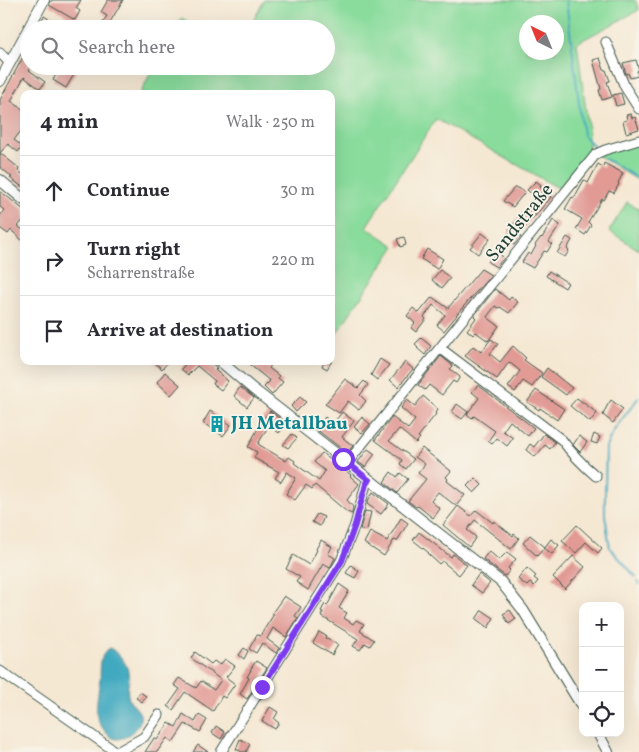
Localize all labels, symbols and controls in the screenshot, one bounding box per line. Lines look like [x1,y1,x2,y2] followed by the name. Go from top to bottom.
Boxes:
[519,15,564,60] north arrow
[20,20,335,75] search box
[38,34,66,62] icon: search
[78,35,175,61] text: Search here
[40,108,99,137] text: 4 min
[226,112,315,134] text: Walk · 250 m
[40,177,68,205] icon: ahead
[87,178,170,204] text: Continue
[480,178,560,268] street label: Sandstraße
[280,180,315,202] text: 30 m
[87,237,180,263] text: Turn right
[40,247,68,275] icon: right
[271,250,315,272] text: 220 m
[87,263,195,285] text: Scharrenstraße
[40,317,68,345] icon: arrive
[87,318,273,344] text: Arrive at destination
[230,411,348,437] place label: JH Metallbau
[207,414,227,434] building icon: JH Metallbau
[332,448,355,471] route start
[579,602,624,737] map controls
[579,602,624,647] button: +
[579,647,624,692] button: −
[251,676,274,699] route end
[579,692,624,737] button: locate

